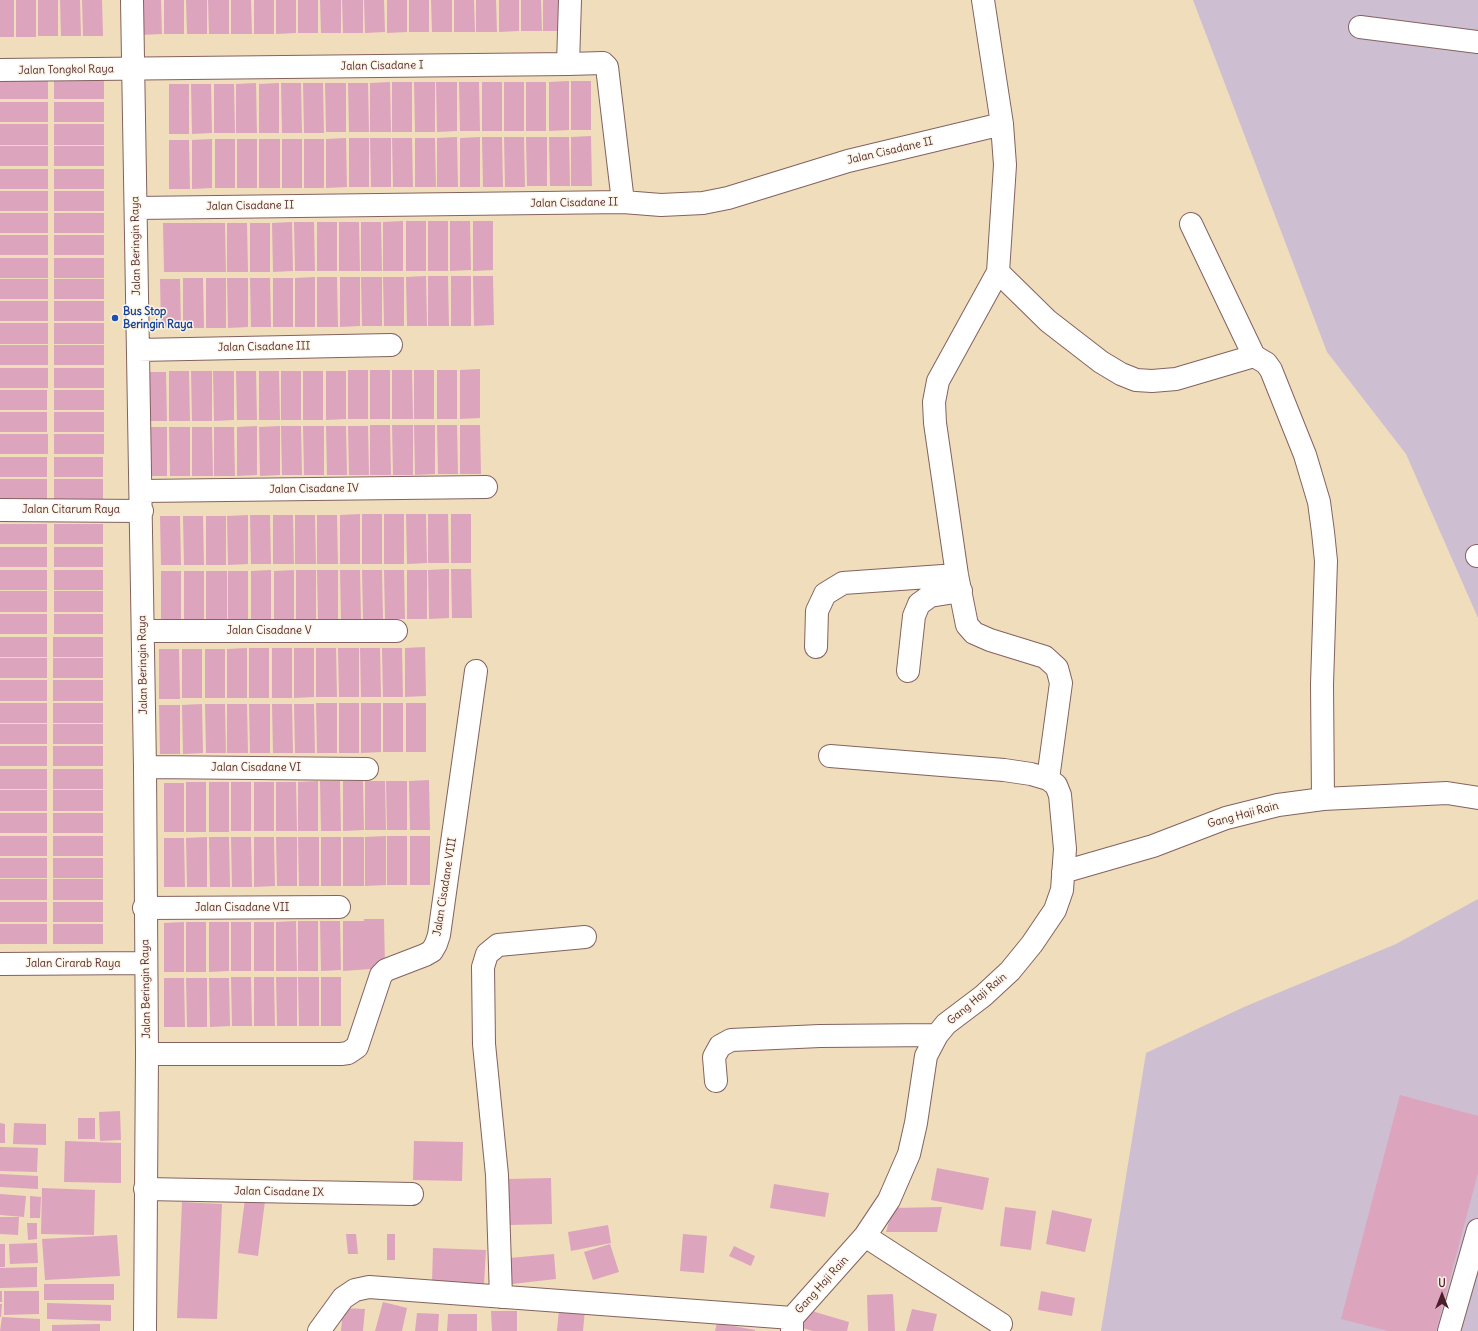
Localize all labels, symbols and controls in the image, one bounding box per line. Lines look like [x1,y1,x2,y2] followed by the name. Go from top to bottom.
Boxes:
[340,59,424,73] street label: Jalan Cisadane I
[18,63,114,77] street label: Jalan Tongkol Raya
[846,135,934,167] street label: Jalan Cisadane II
[129,196,143,296] street label: Jalan Beringin Raya
[530,196,618,210] street label: Jalan Cisadane II
[206,199,294,213] street label: Jalan Cisadane II
[123,305,193,331] place label: Bus Stop Beringin Raya
[110,313,120,323] marker: Bus Stop Beringin Raya
[218,340,310,354] street label: Jalan Cisadane III
[269,482,359,496] street label: Jalan Cisadane IV
[22,503,120,517] street label: Jalan Citarum Raya
[136,615,150,715] street label: Jalan Beringin Raya
[226,624,312,638] street label: Jalan Cisadane V
[211,761,301,775] street label: Jalan Cisadane VI
[1206,799,1280,831] street label: Gang Haji Rain
[431,837,459,937] street label: Jalan Cisadane VIII
[195,901,289,915] street label: Jalan Cisadane VII
[139,939,153,1039] street label: Jalan Beringin Raya
[26,957,120,971] street label: Jalan Cirarab Raya
[945,970,1009,1028] street label: Gang Haji Rain
[234,1185,324,1199] street label: Jalan Cisadane IX
[793,1253,851,1317] street label: Gang Haji Rain
[1422,1275,1462,1315] north arrow
[1438,1276,1446,1290] text: U

